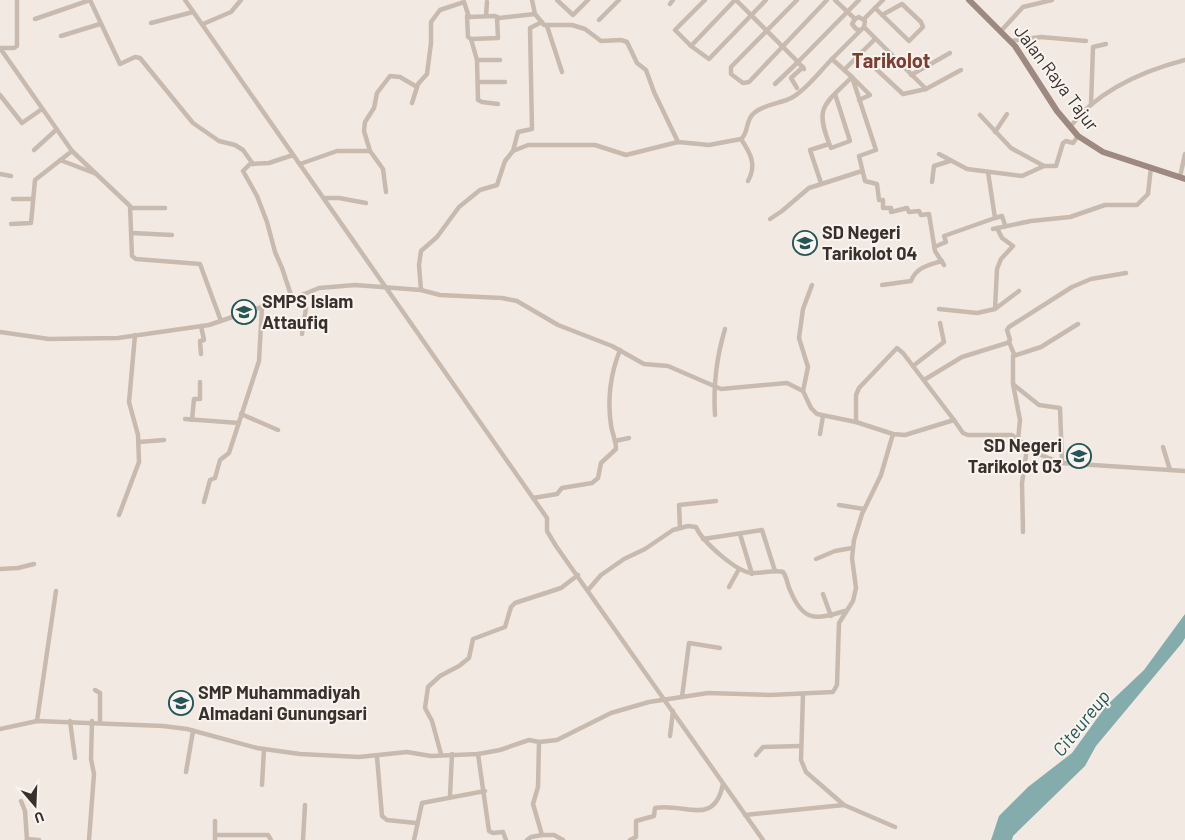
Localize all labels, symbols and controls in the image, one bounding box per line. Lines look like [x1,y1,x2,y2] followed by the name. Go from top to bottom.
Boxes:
[1010,20,1104,135] street label: Jalan Raya Tajur
[852,48,930,72] district label: Tarikolot
[822,221,918,264] place label: SD Negeri Tarikolot 04
[792,230,818,256] school or university icon: SD Negeri Tarikolot 04
[262,290,353,333] place label: SMPS Islam Attaufiq
[231,299,257,325] school or university icon: SMPS Islam Attaufiq
[968,434,1062,477] place label: SD Negeri Tarikolot 03
[1066,443,1092,469] school or university icon: SD Negeri Tarikolot 03
[198,681,367,724] place label: SMP Muhammadiyah Almadani Gunungsari
[1047,685,1114,760] water label: Citeureup
[168,690,194,716] school or university icon: SMP Muhammadiyah Almadani Gunungsari
[10,780,60,830] north arrow
[32,808,46,827] text: U

